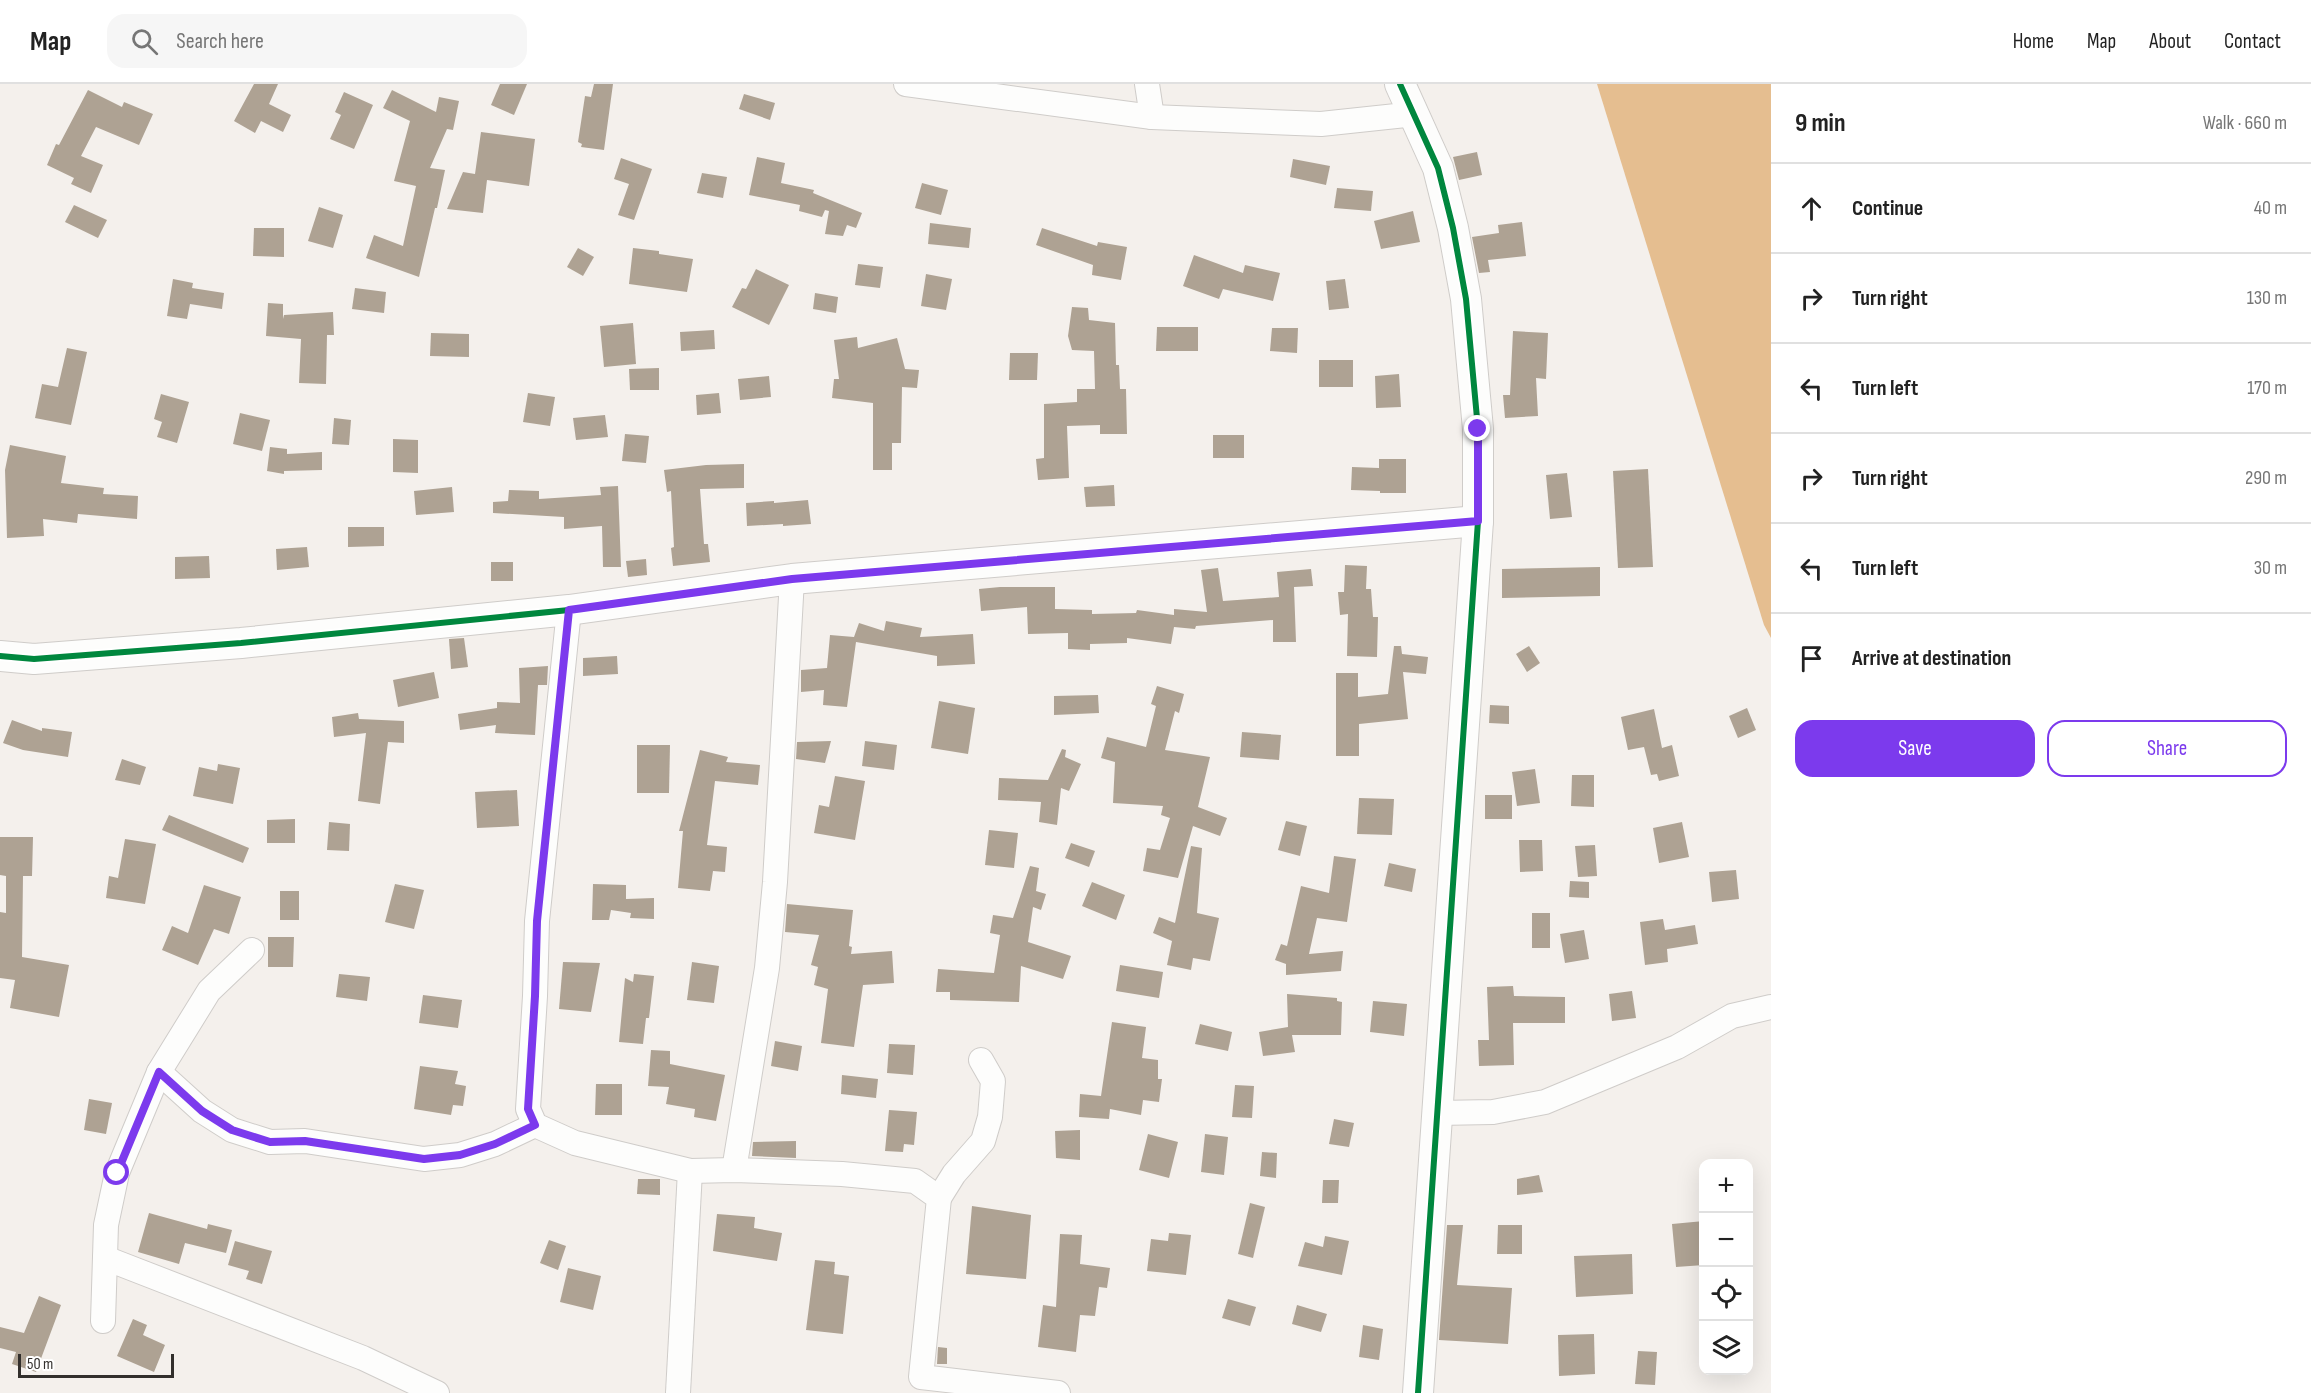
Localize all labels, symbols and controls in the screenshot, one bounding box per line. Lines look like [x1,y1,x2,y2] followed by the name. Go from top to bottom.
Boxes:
[107,14,527,68] search box
[30,25,71,58] text: Map
[128,25,161,58] icon: search
[176,28,264,55] text: Search here
[2013,29,2054,54] text: Home
[2087,29,2116,54] text: Map
[2149,29,2191,54] text: About
[2224,29,2281,54] text: Contact
[1795,108,1845,139] text: 9 min
[2203,111,2287,135] text: Walk · 660 m
[1795,192,1828,225] icon: ahead
[1852,195,1923,222] text: Continue
[2254,196,2287,220] text: 40 m
[1795,282,1828,315] icon: right
[1852,285,1928,312] text: Turn right
[2247,286,2287,310] text: 130 m
[1795,372,1828,405] icon: left
[1852,375,1918,402] text: Turn left
[2247,376,2287,400] text: 170 m
[1464,415,1490,441] route end
[1795,462,1828,495] icon: right
[1852,465,1928,492] text: Turn right
[2245,466,2287,490] text: 290 m
[1795,552,1828,585] icon: left
[1852,555,1918,582] text: Turn left
[2254,556,2287,580] text: 30 m
[1795,642,1828,675] icon: arrive
[1852,645,2011,672] text: Arrive at destination
[1795,720,2035,777] button: Save
[2047,720,2287,777] button: Share
[103,1159,129,1185] route start
[1699,1159,1753,1375] map controls
[1699,1159,1753,1213] button: +
[1699,1213,1753,1267] button: −
[1699,1267,1753,1321] button: locate
[1699,1321,1753,1375] button: layers
[18,1351,174,1378] scale bar
[27,1355,53,1374] text: 50 m

